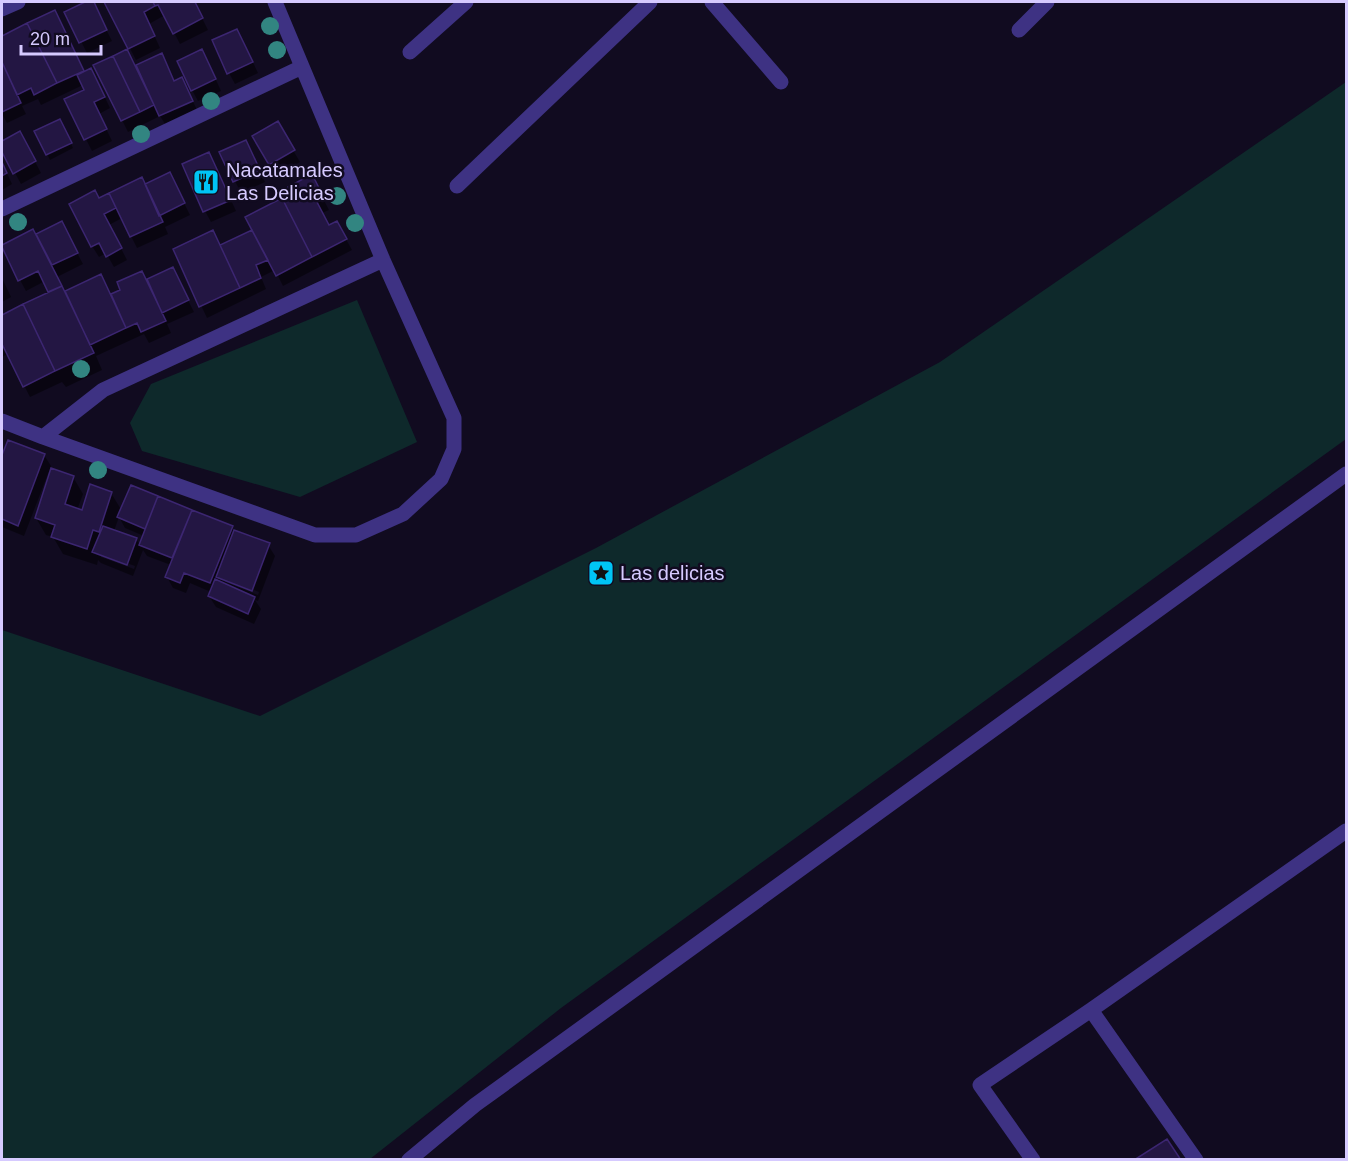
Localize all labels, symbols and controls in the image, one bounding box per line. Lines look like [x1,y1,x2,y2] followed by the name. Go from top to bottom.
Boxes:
[21,18,100,56] scale bar
[30,29,70,49] text: 20 m
[226,159,343,204] place label: Nacatamales Las Delicias
[191,167,221,197] restaurant icon: Nacatamales Las Delicias
[586,558,616,588] place icon: Las delicias
[620,562,725,584] place label: Las delicias

